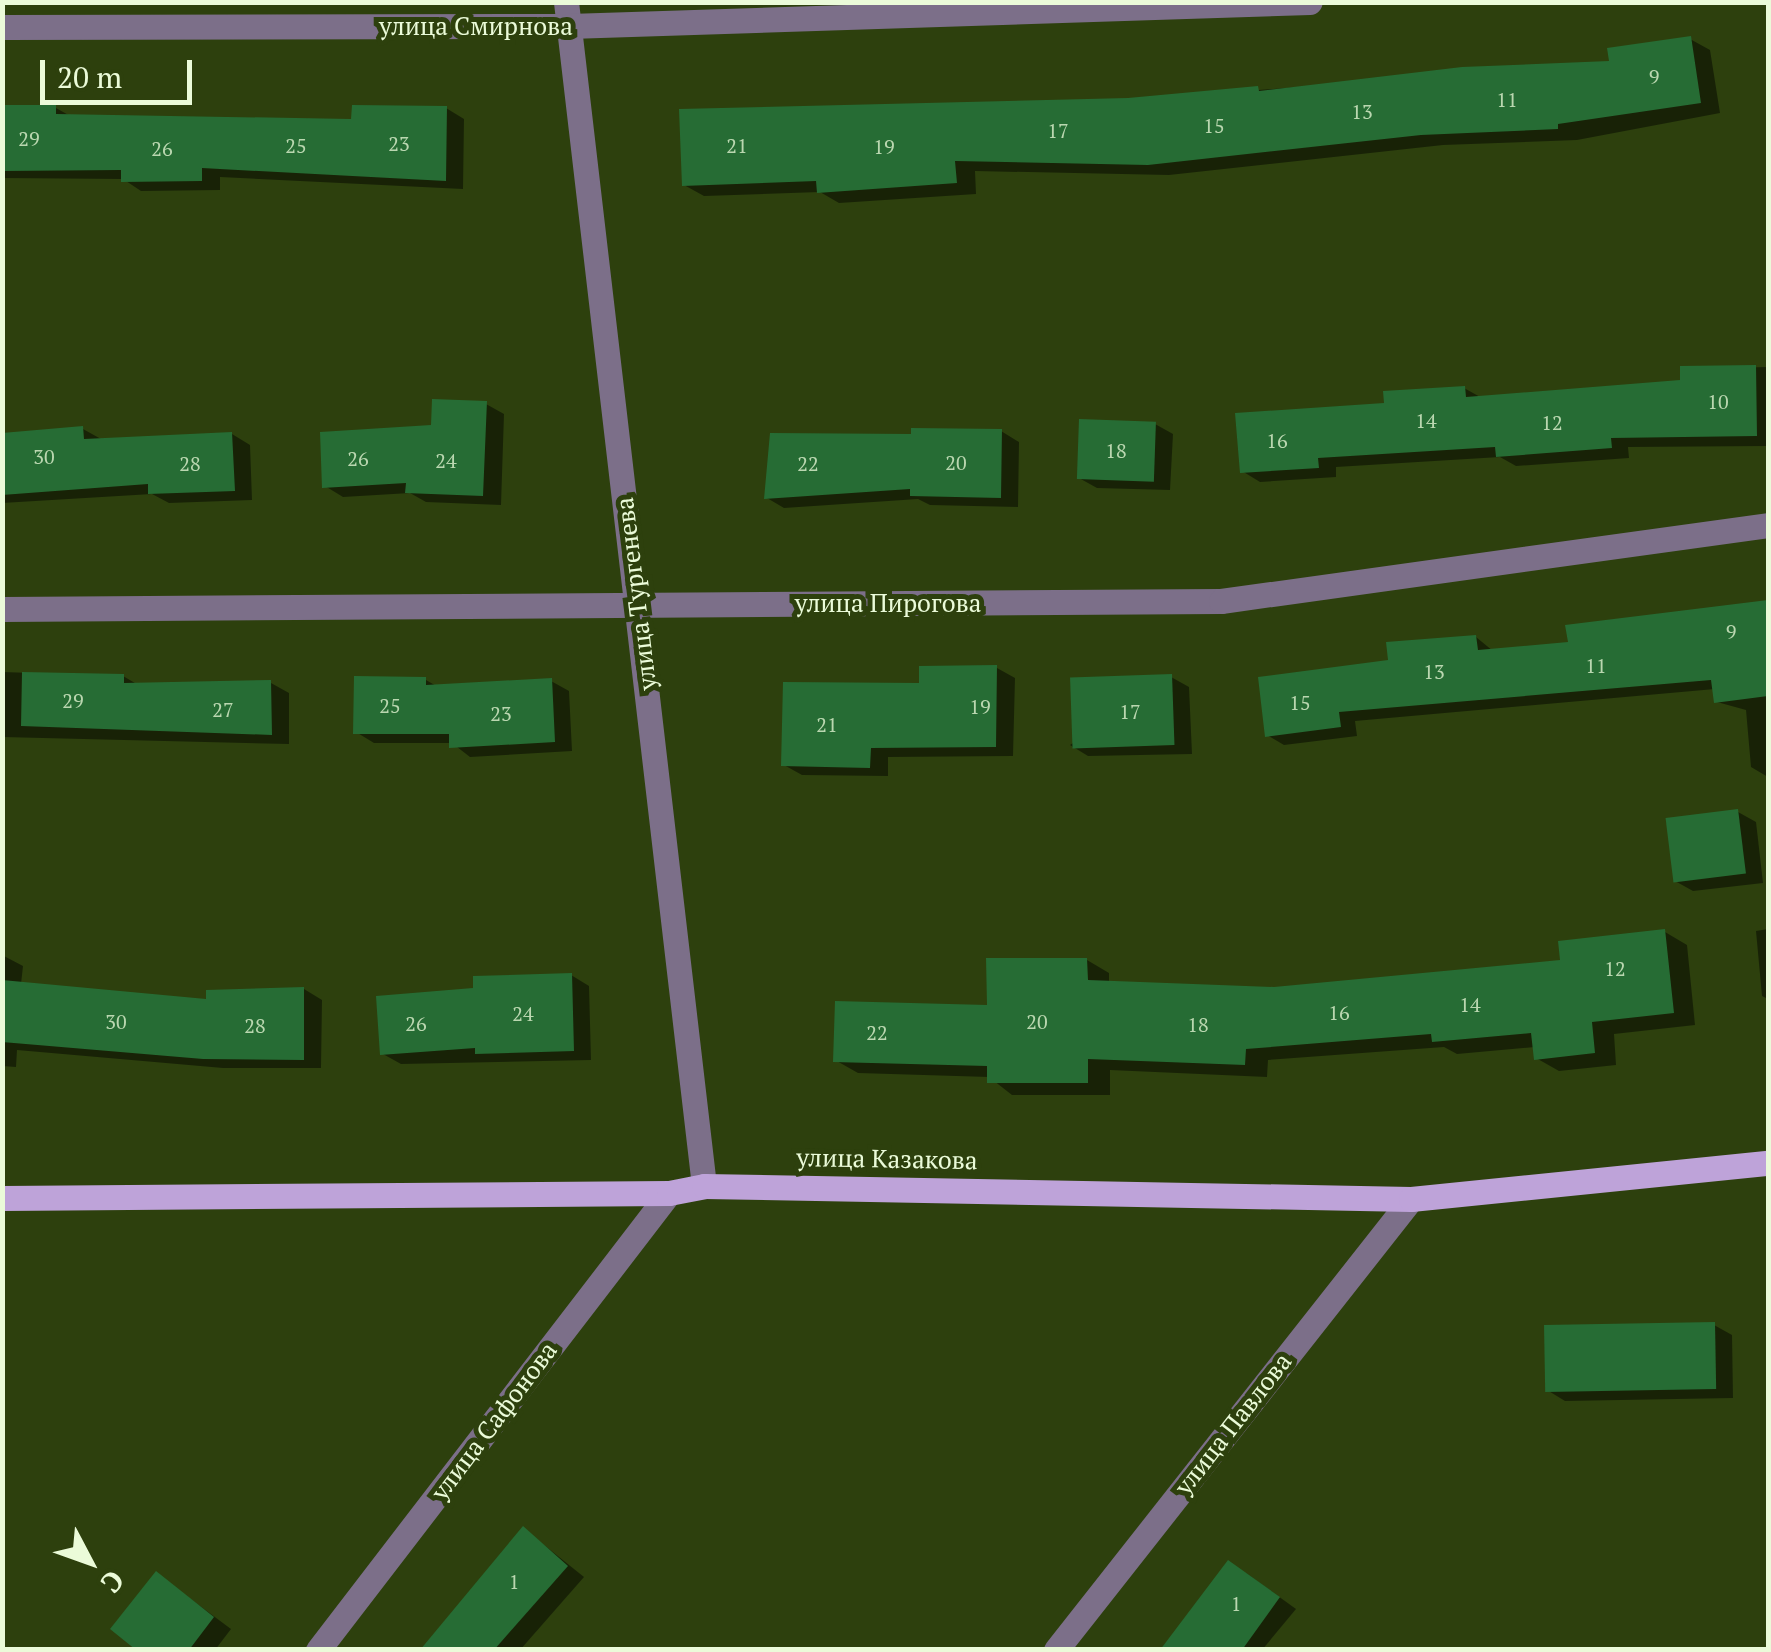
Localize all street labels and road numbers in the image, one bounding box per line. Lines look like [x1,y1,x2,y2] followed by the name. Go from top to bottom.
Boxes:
[379,11,573,41] street label: улица Смирнова
[609,496,663,692] street label: улица Тургенева
[795,588,981,618] street label: улица Пирогова
[796,1142,978,1176] street label: улица Казакова
[425,1336,563,1506] street label: улица Сафонова
[1168,1347,1298,1501] street label: улица Павлова

